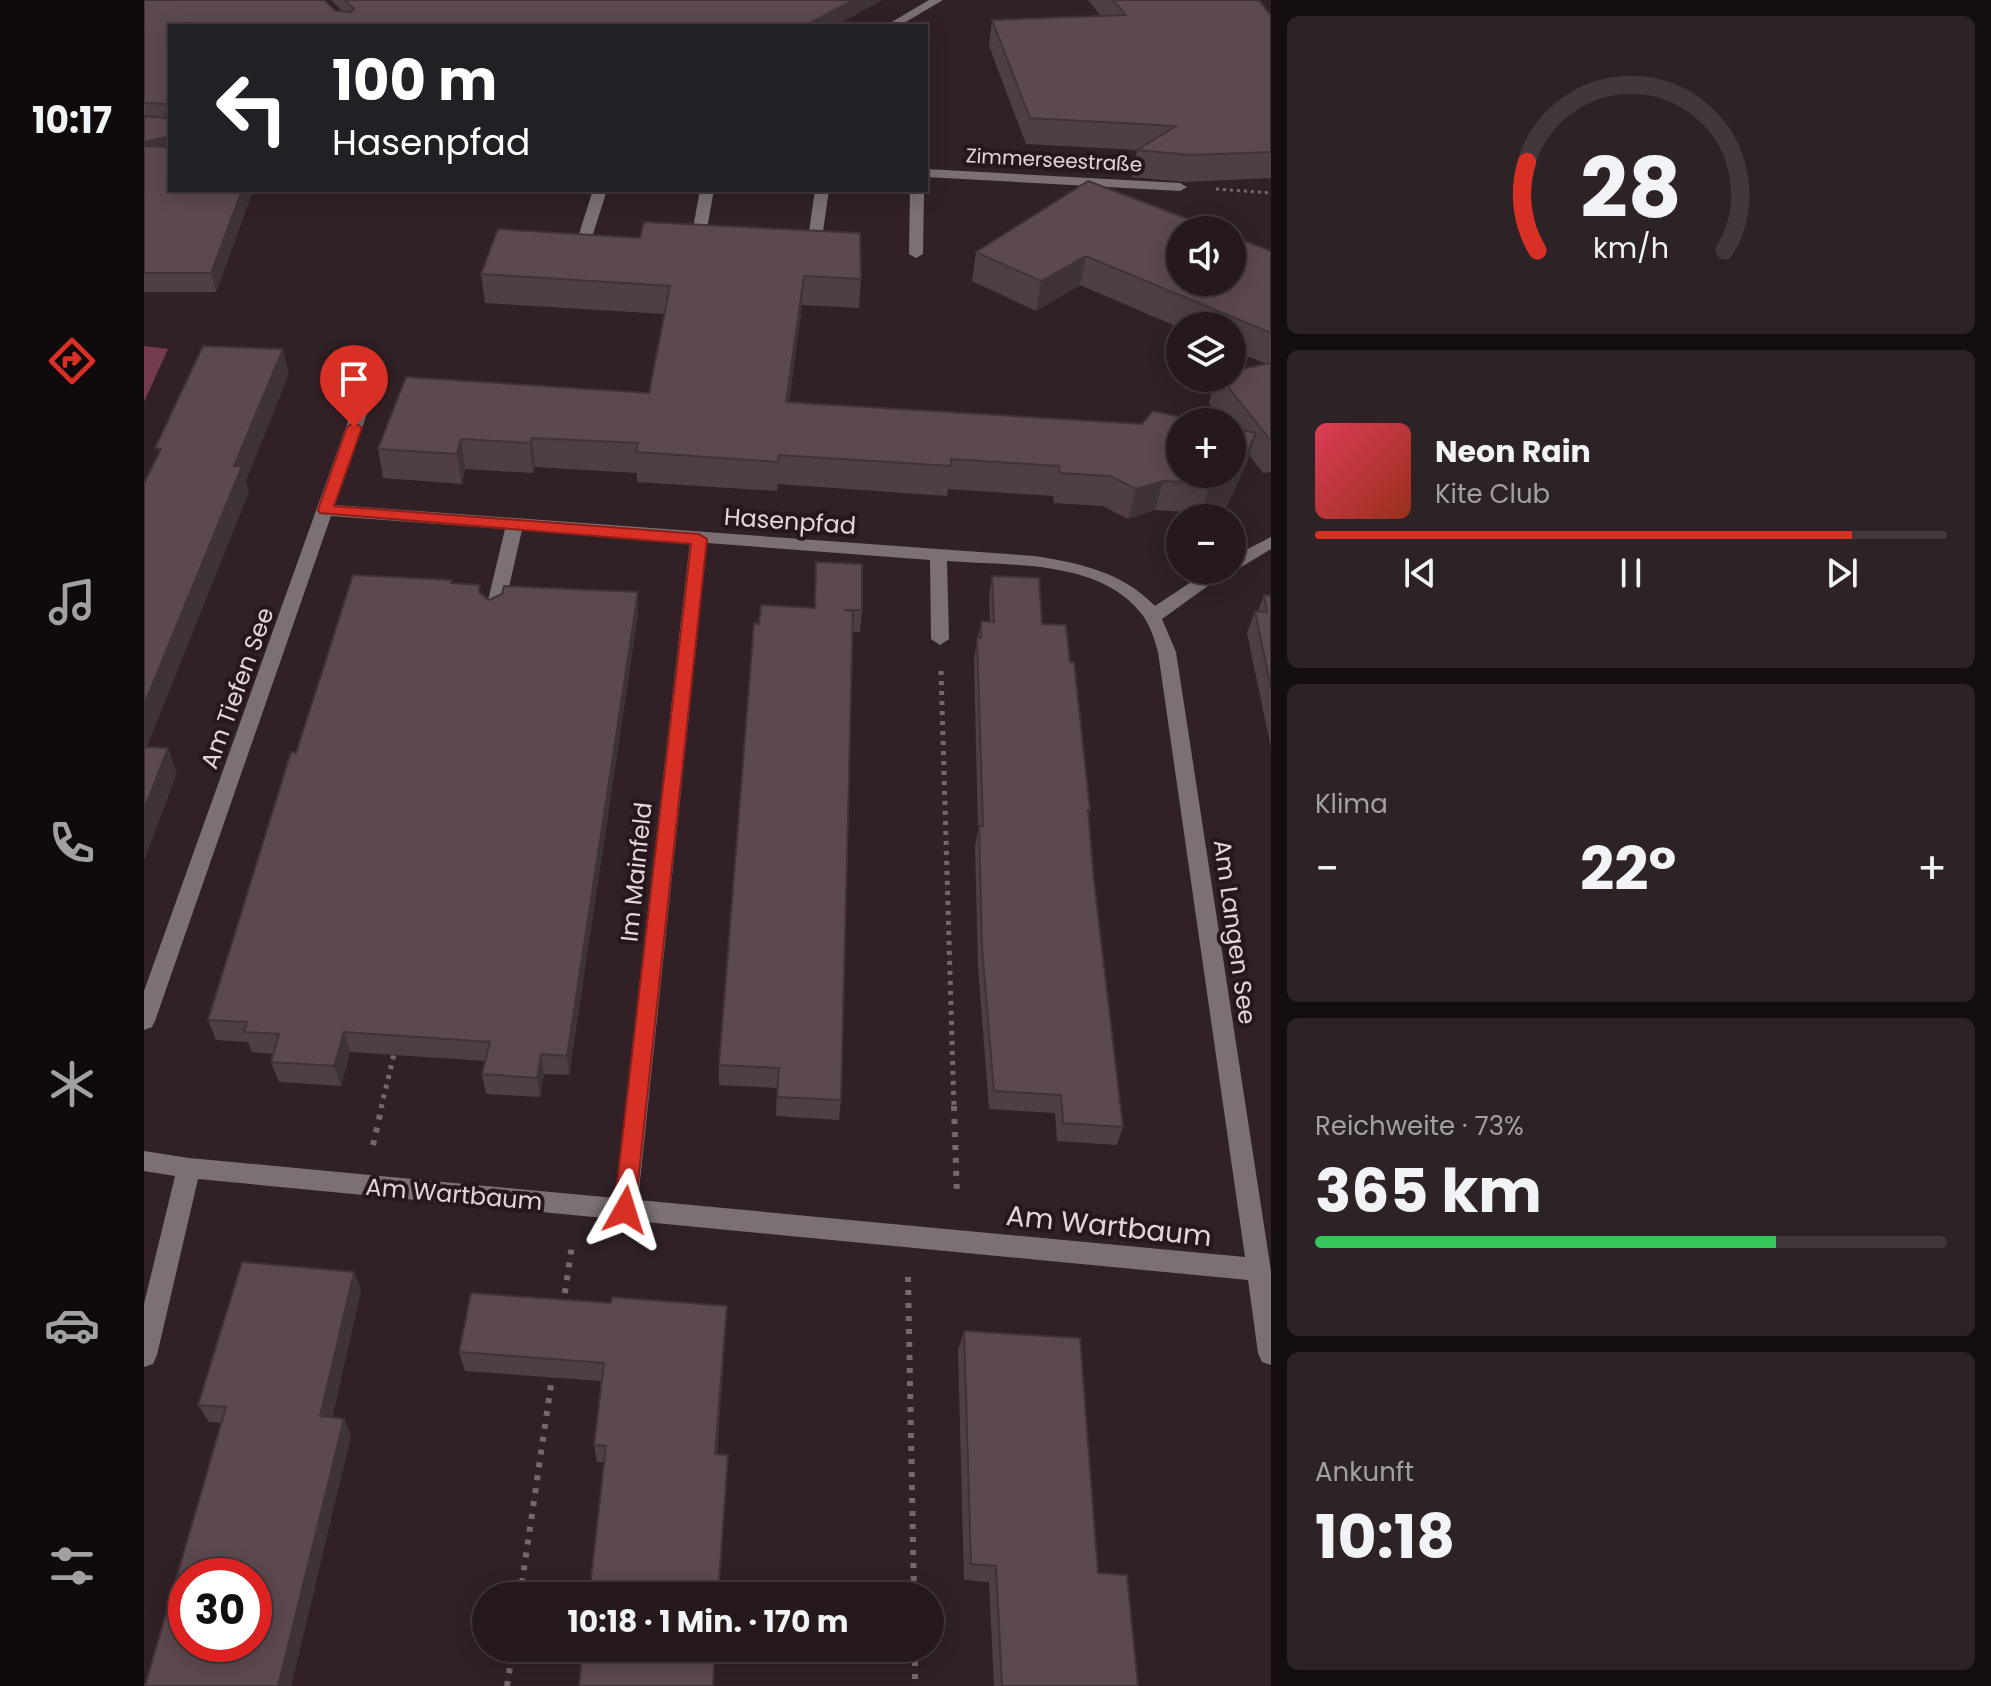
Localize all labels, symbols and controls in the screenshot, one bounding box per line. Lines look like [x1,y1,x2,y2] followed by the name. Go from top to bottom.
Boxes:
[332,41,497,120] text: 100 m
[200,56,304,160] icon: left
[32,95,112,146] text: 10:17
[332,117,530,168] text: Hasenpfad
[1580,130,1682,246] text: 28
[965,141,1143,179] street label: Zimmerseestraße
[1166,216,1246,584] map controls
[1166,216,1246,296] button: sound
[1593,228,1669,268] text: km/h
[1166,312,1246,392] button: layers
[44,333,100,389] icon: directions
[320,345,388,427] pin
[332,357,376,401] icon: arrive
[1166,408,1246,488] button: +
[1435,430,1591,473] text: Neon Rain
[1435,476,1550,512] text: Kite Club
[723,500,857,542] street label: Hasenpfad
[1166,504,1246,584] button: −
[1398,551,1442,595] icon: previous
[1609,551,1653,595] icon: pause
[1820,551,1864,595] icon: next
[44,574,100,630] icon: music
[193,603,281,773] street label: Am Tiefen See
[1315,786,1388,822] text: Klima
[612,801,660,943] street label: Im Mainfeld
[44,815,100,871] icon: phone
[1580,827,1676,911] text: 22°
[1206,838,1264,1026] street label: Am Langen See
[1315,838,1339,899] text: −
[1917,838,1947,899] text: +
[44,1056,100,1112] icon: climate
[1315,1108,1524,1144] text: Reichweite · 73%
[1315,1149,1542,1233] text: 365 km
[583,1168,667,1252] position arrow
[364,1170,544,1218] street label: Am Wartbaum
[1004,1196,1214,1256] street label: Am Wartbaum
[44,1297,100,1353] icon: car
[1315,1454,1414,1490] text: Ankunft
[1315,1495,1455,1579] text: 10:18
[44,1538,100,1594] icon: filters
[168,1558,272,1662] speed limit sign: 30
[567,1600,849,1643] text: 10:18 · 1 Min. · 170 m

